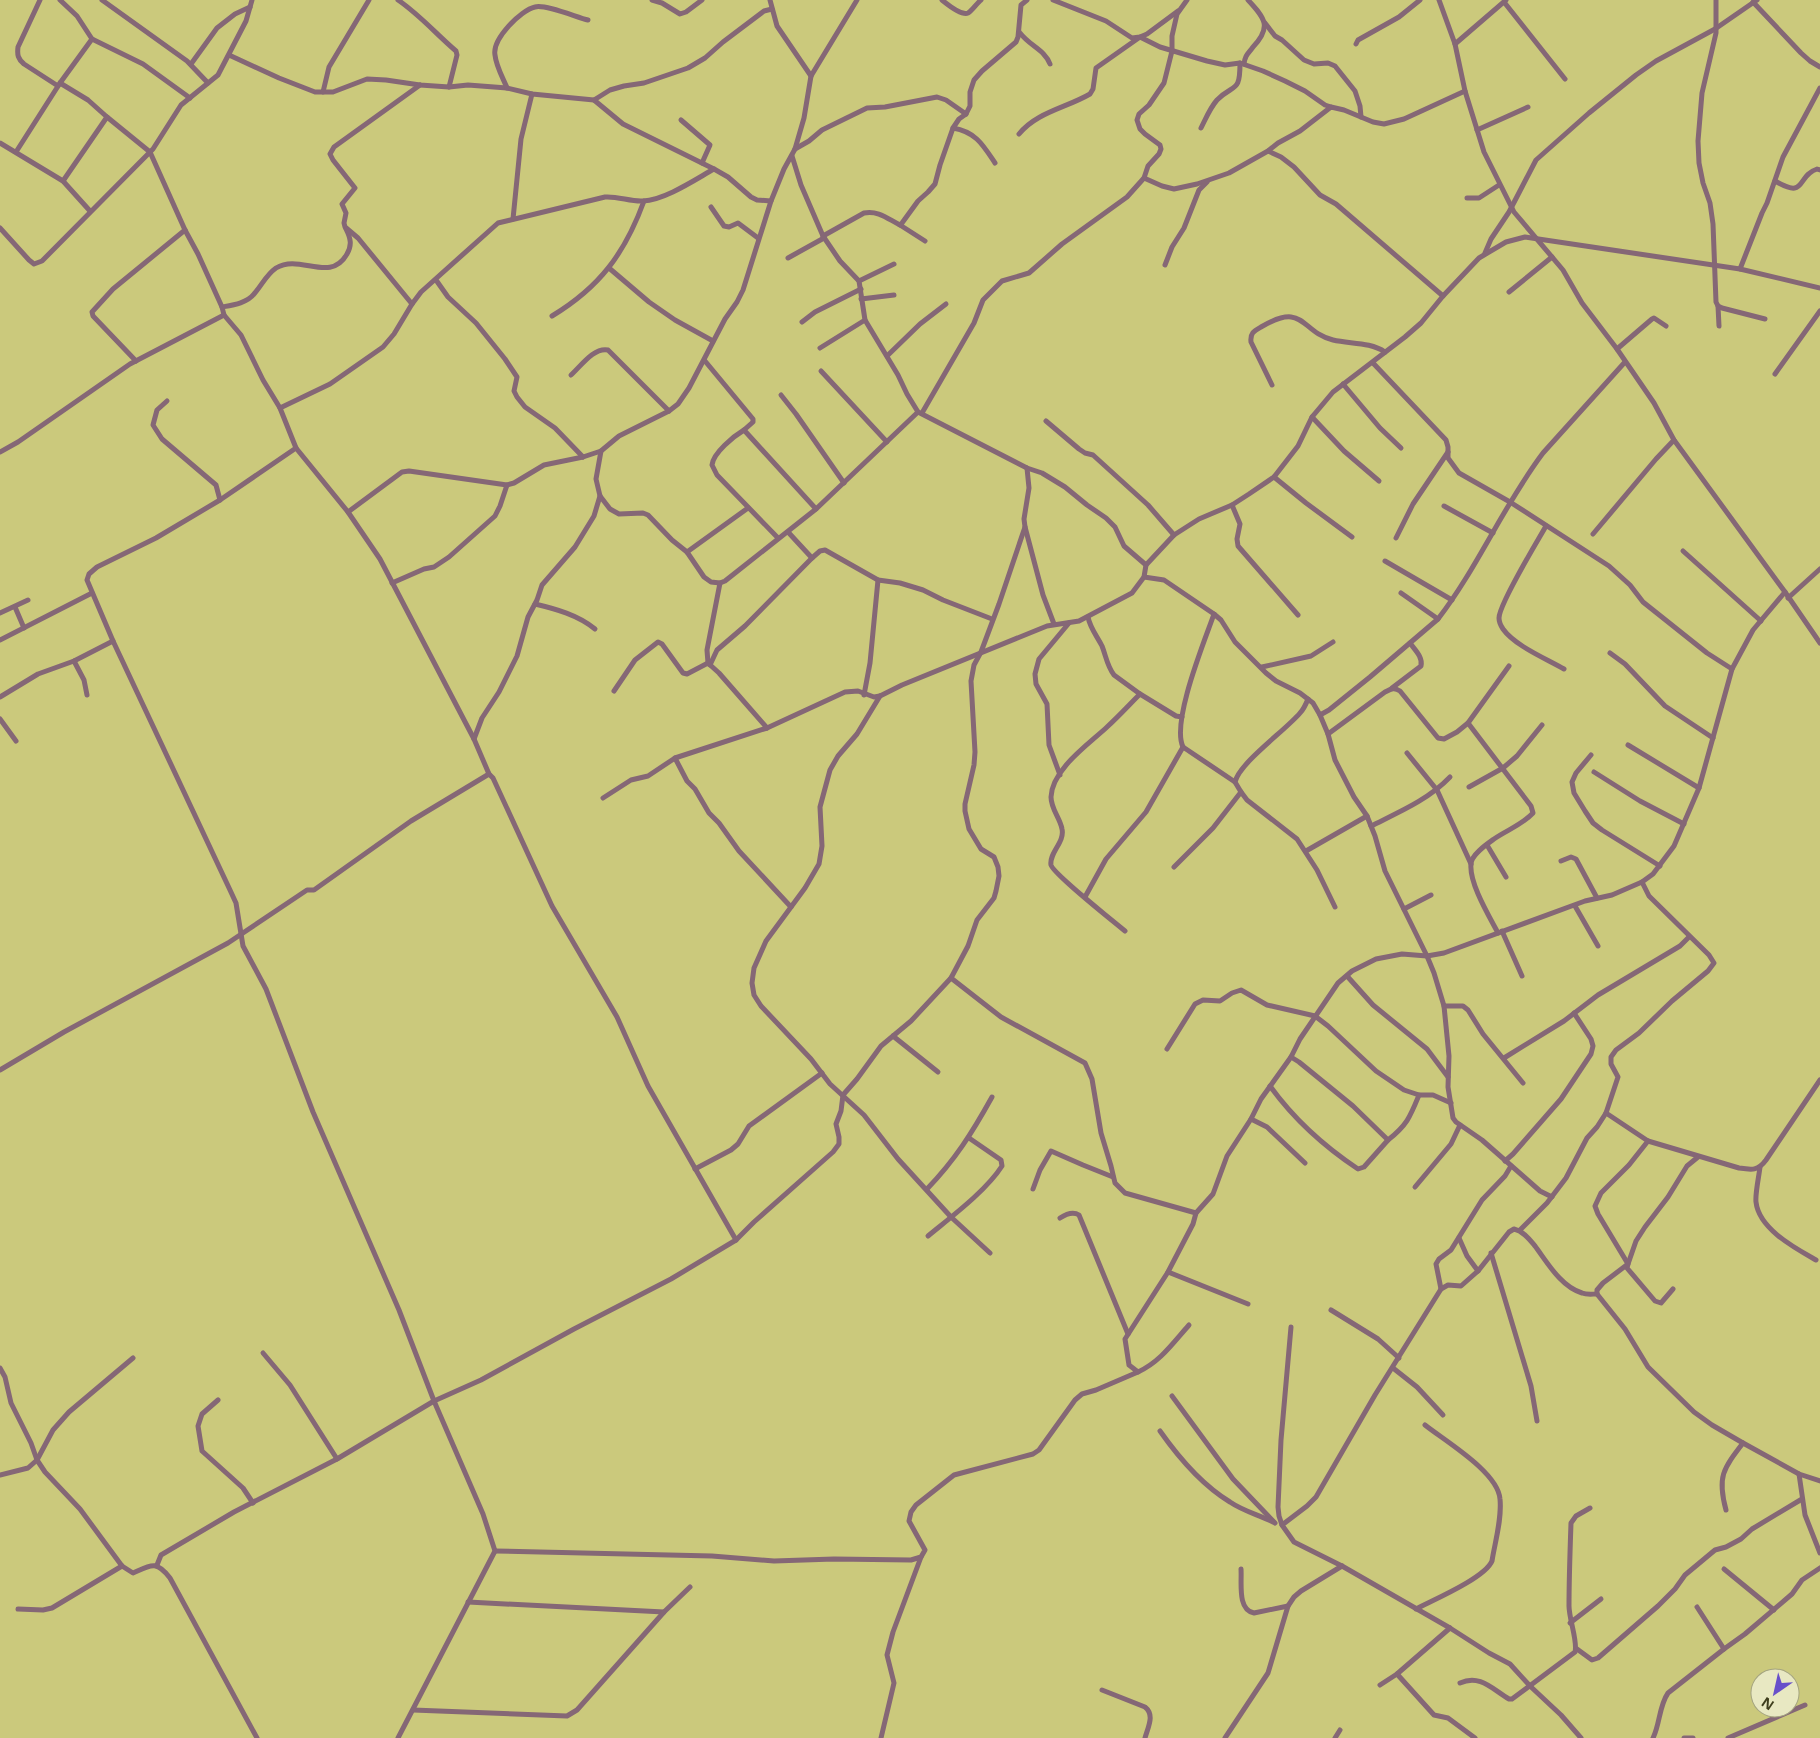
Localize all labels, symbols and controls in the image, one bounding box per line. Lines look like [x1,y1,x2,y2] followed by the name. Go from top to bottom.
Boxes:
[1750,1668,1800,1718] north arrow
[1757,1693,1777,1715] text: N

